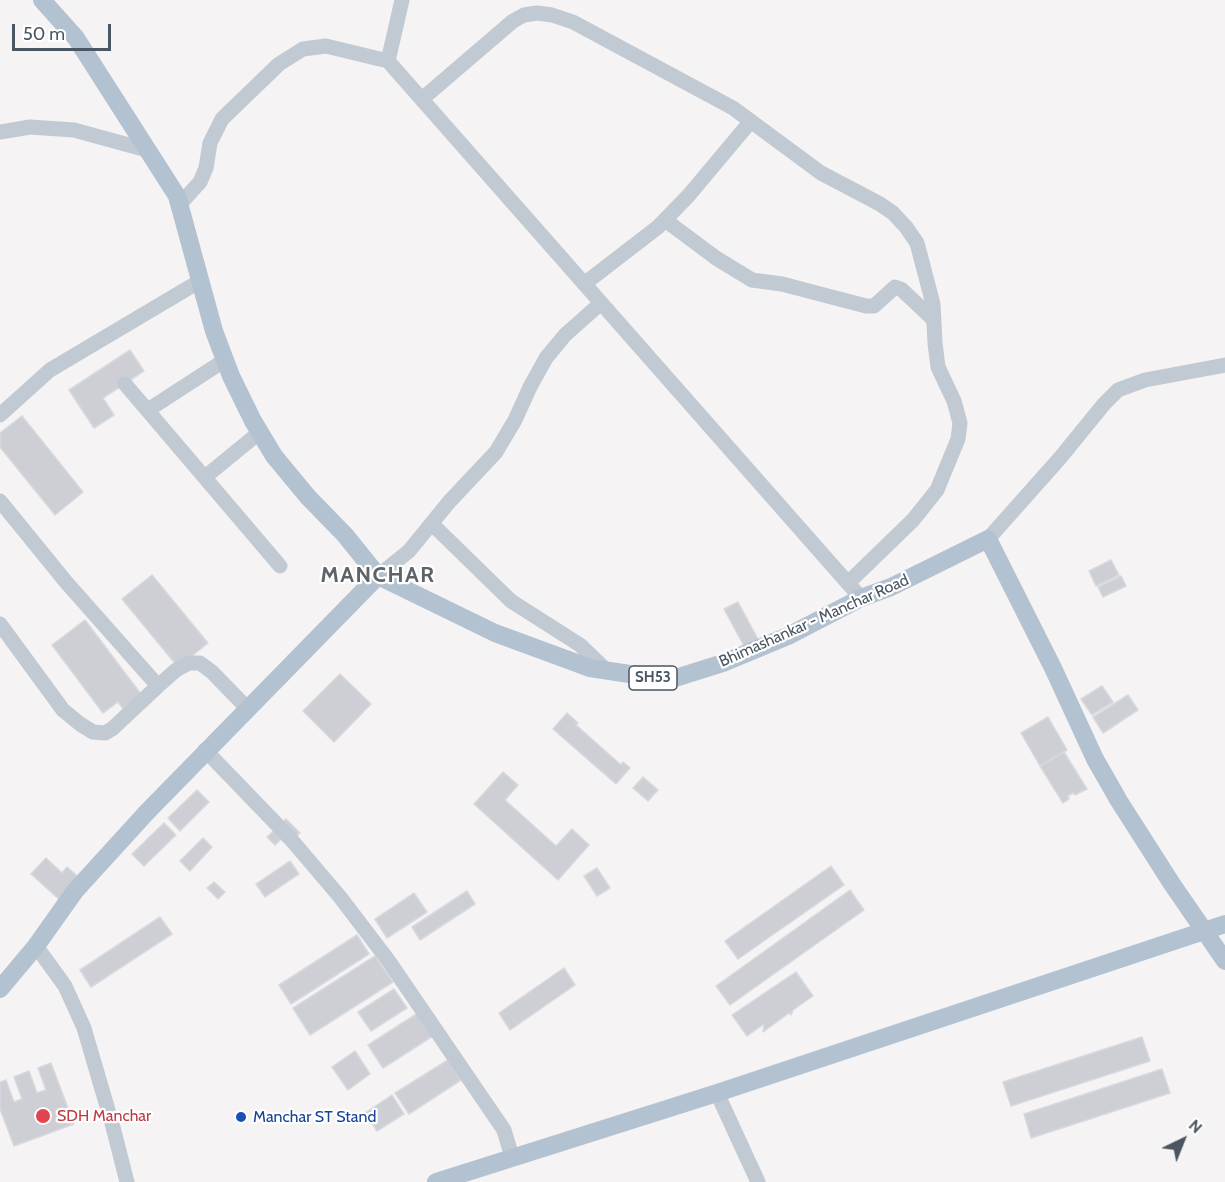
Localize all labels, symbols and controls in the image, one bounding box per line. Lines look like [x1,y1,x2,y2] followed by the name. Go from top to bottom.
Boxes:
[15,12,114,50] scale bar
[23,23,65,45] text: 50 m
[320,563,436,589] district label: MANCHAR
[716,570,912,672] street label: Bhimashankar - Manchar Road
[629,666,677,690] road number: SH53
[57,1106,151,1126] place label: SDH Manchar
[34,1107,52,1125] marker: SDH Manchar
[253,1107,376,1127] place label: Manchar ST Stand
[234,1110,248,1124] marker: Manchar ST Stand
[1153,1110,1213,1170] north arrow
[1185,1116,1206,1137] text: N

